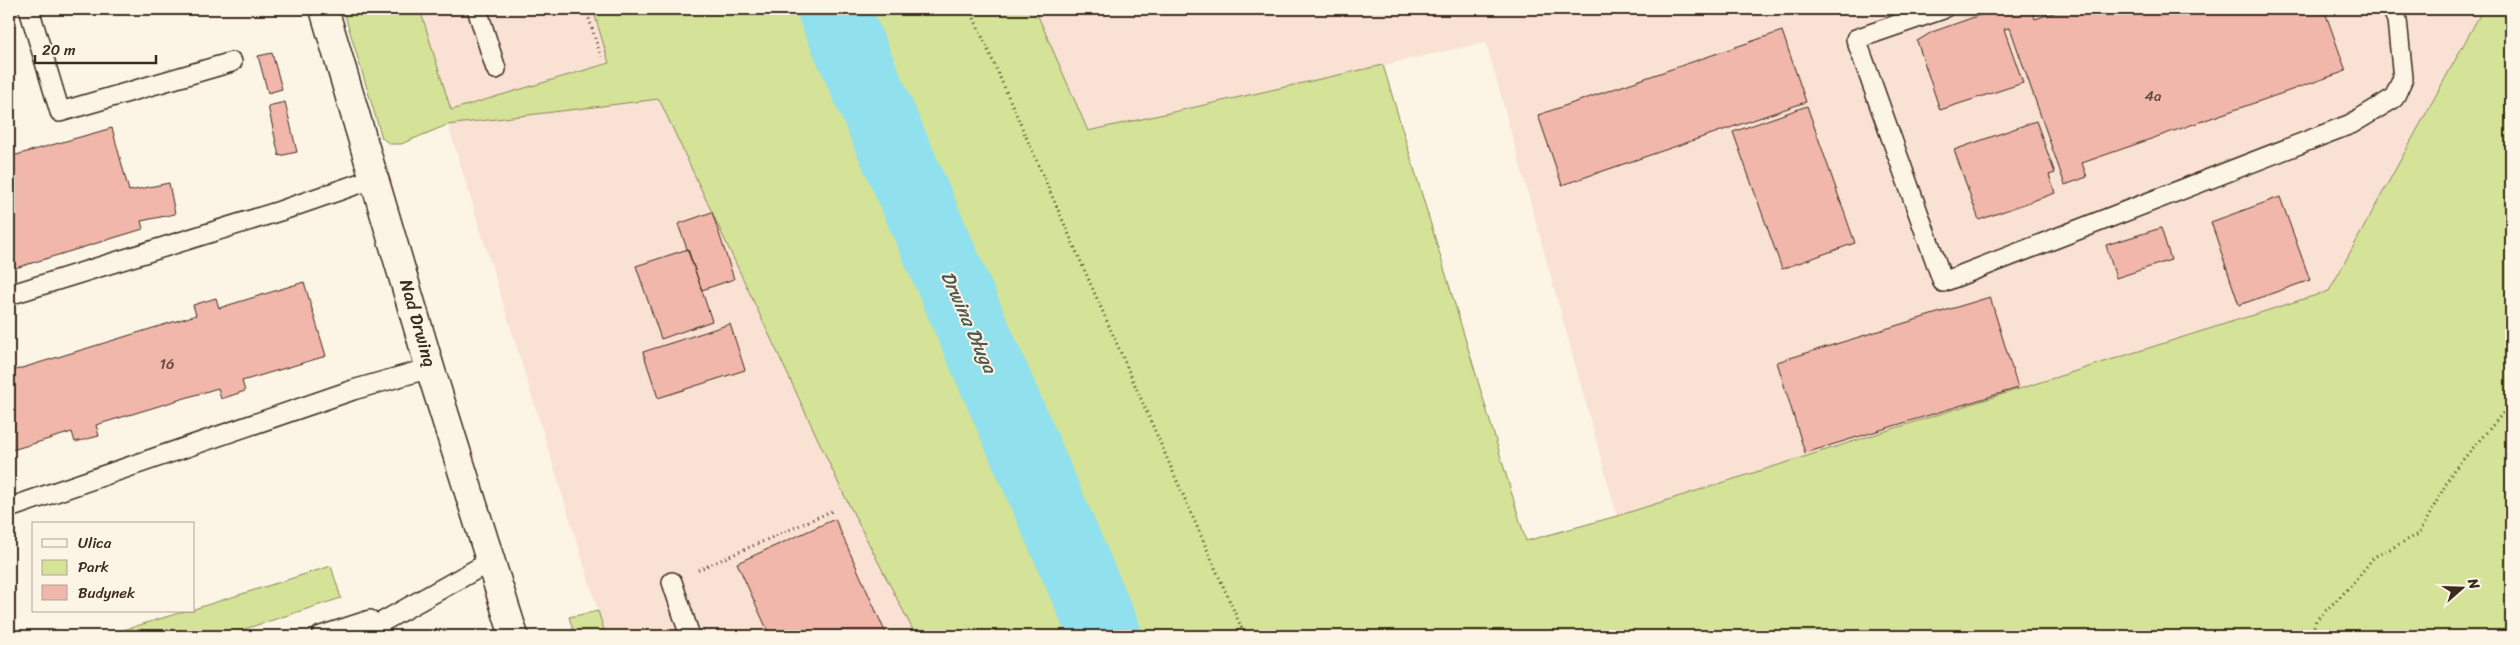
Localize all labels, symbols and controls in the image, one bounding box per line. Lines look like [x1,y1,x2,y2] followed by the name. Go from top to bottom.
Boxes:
[35,32,156,64] scale bar
[42,37,76,63] text: 20 m
[2145,83,2162,109] house number: 4a
[932,265,1007,380] water label: Drwina Długa
[390,275,446,371] street label: Nad Drwiną
[160,351,174,377] house number: 16
[32,522,195,612] legend
[78,530,112,556] text: Ulica
[78,554,109,580] text: Park
[2438,562,2488,612] north arrow
[2460,574,2487,593] text: N
[78,580,136,606] text: Budynek

